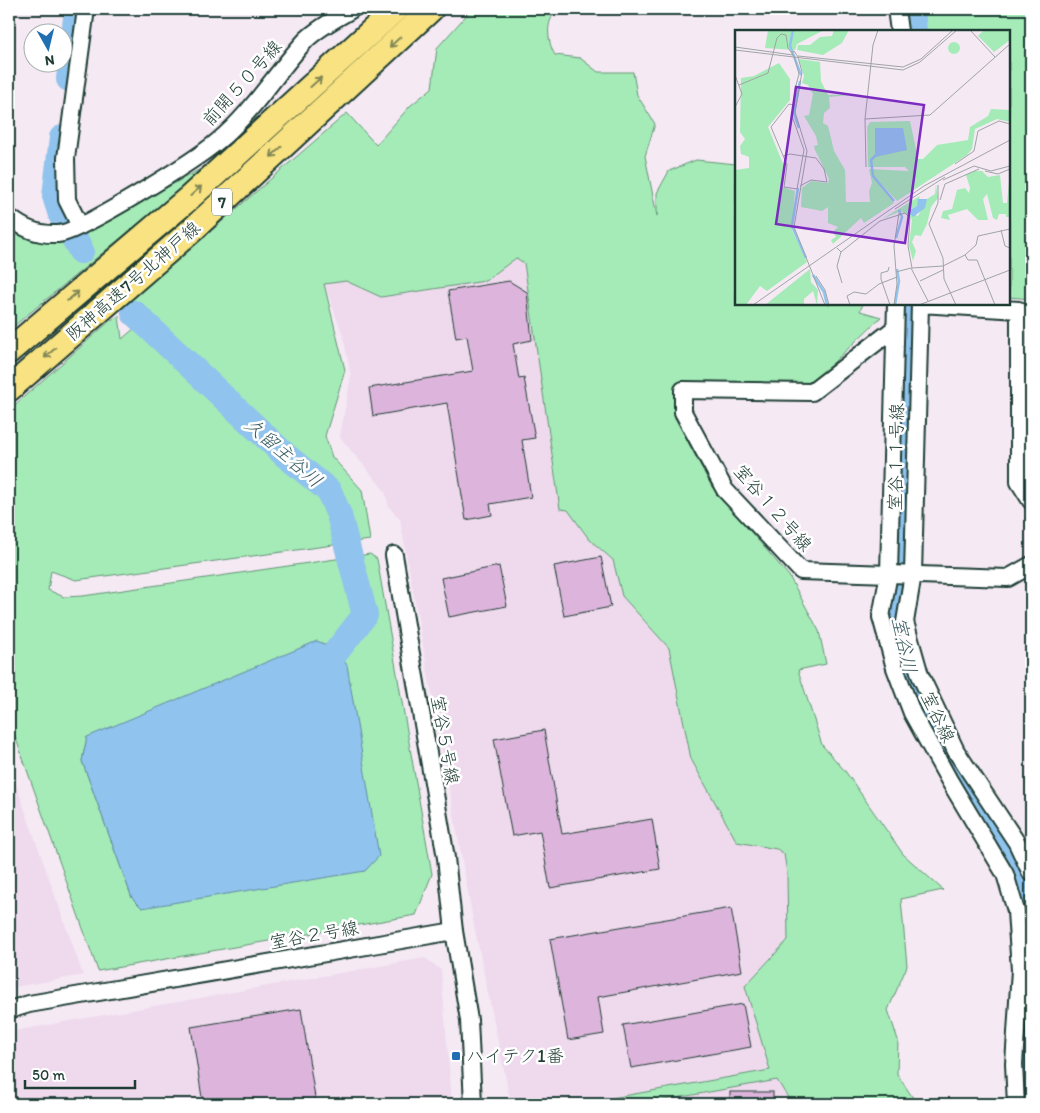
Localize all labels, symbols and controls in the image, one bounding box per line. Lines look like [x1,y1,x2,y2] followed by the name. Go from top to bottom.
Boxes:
[22,22,72,72] north arrow
[735,30,1010,305] inset map
[198,36,286,130] street label: 前開５０号線
[389,36,402,48] one-way arrow
[44,51,56,69] text: N
[310,76,323,87] one-way arrow
[270,146,283,158] one-way arrow
[190,185,203,197] one-way arrow
[212,188,232,216] road number: 7
[61,217,205,345] street label: 阪神高速7号北神戸線
[66,291,79,302] one-way arrow
[44,348,57,359] one-way arrow
[884,403,908,511] street label: 室谷１１号線
[240,413,327,492] water label: 久留主谷川
[729,460,817,556] street label: 室谷１２号線
[887,615,922,675] water label: 室谷川
[916,688,960,746] street label: 室谷線
[426,694,464,786] street label: 室谷５号線
[268,916,360,954] street label: 室谷２号線
[466,1045,564,1067] place label: ハイテク1番
[450,1050,462,1062] marker: ハイテク1番
[25,1058,135,1090] scale bar
[32,1066,65,1084] text: 50 m

